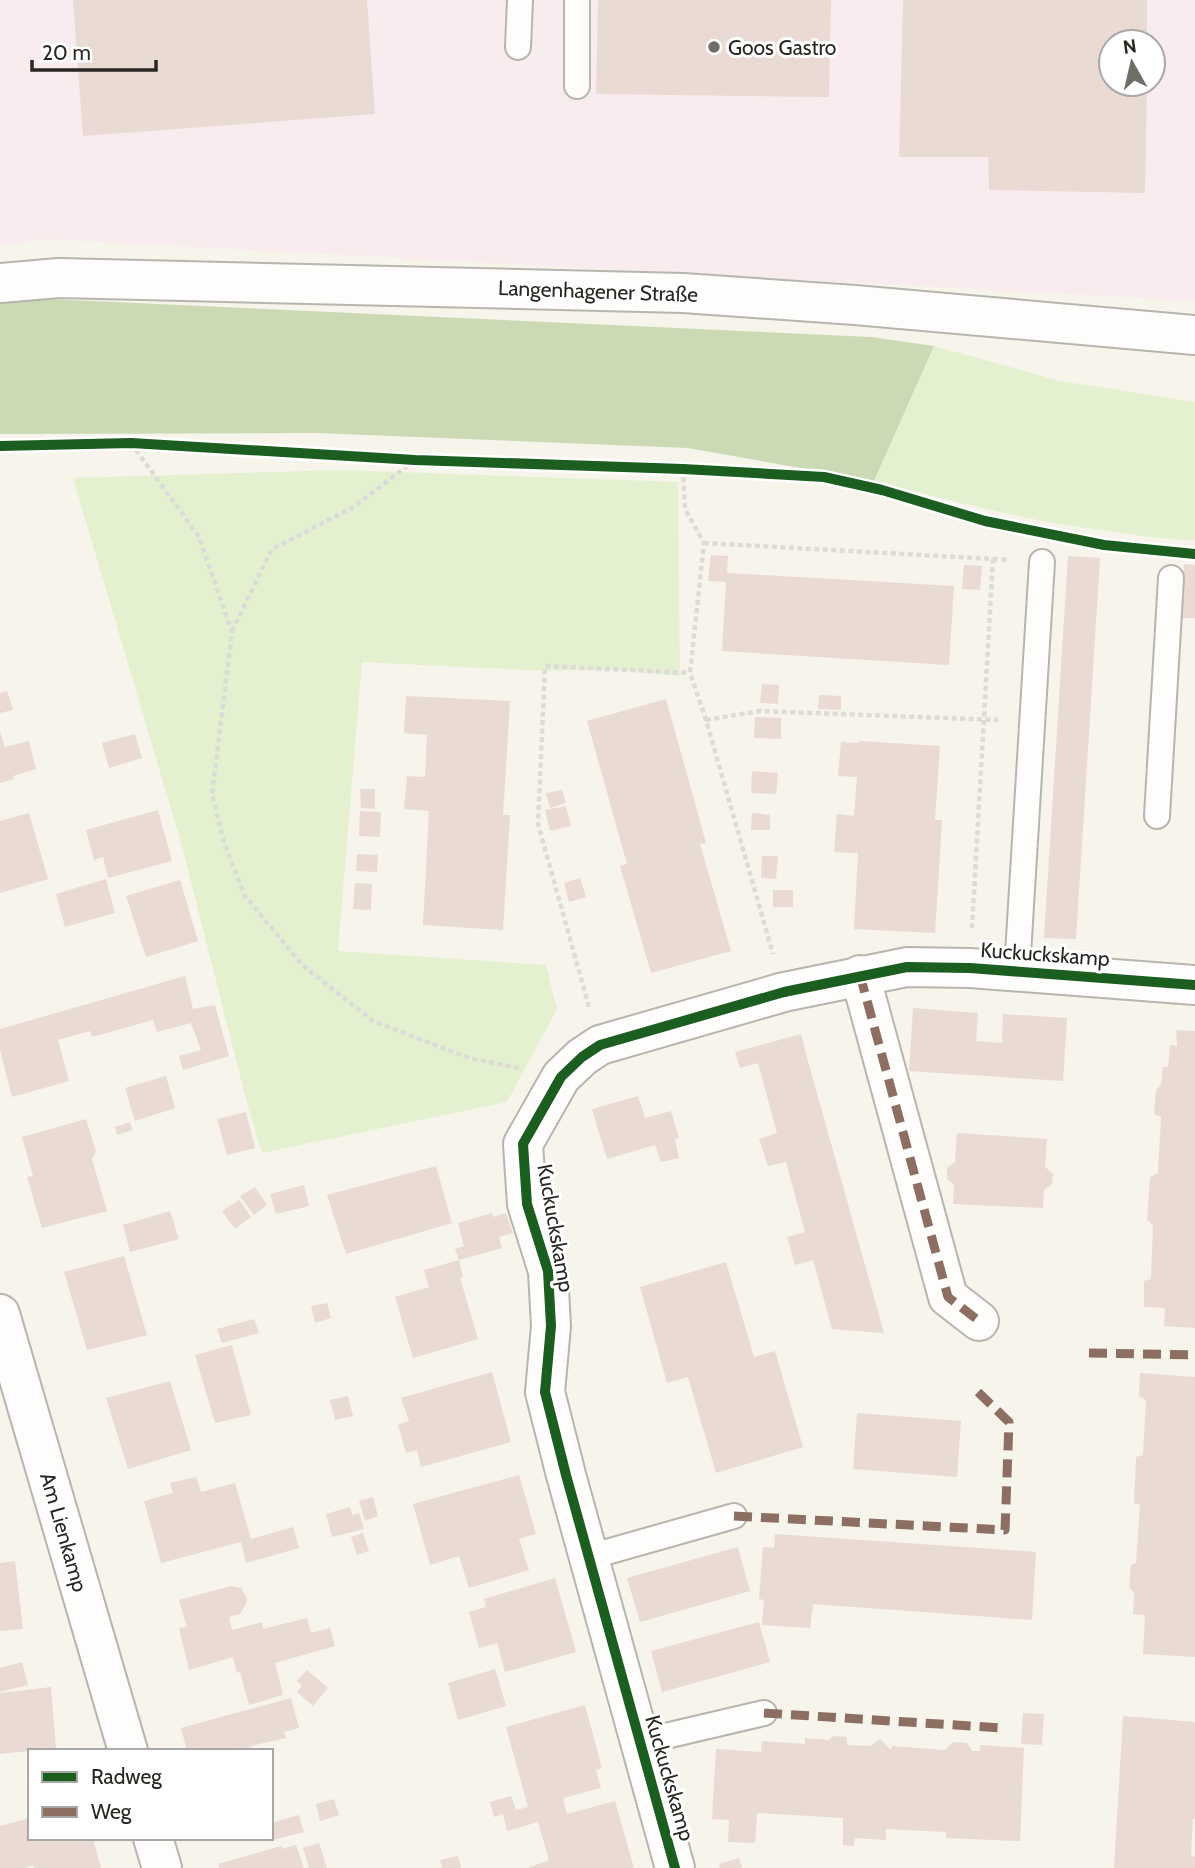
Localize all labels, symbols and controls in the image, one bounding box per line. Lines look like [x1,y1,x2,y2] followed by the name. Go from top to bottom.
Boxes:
[32,28,156,72] scale bar
[1097,28,1167,98] north arrow
[1121,34,1138,59] text: N
[728,35,836,60] place label: Goos Gastro
[706,39,722,55] marker: Goos Gastro
[42,40,91,65] text: 20 m
[498,275,699,307] street label: Langenhagener Straße
[980,937,1110,971] street label: Kuckuckskamp
[532,1162,580,1294] street label: Kuckuckskamp
[35,1469,93,1595] street label: Am Lienkamp
[640,1712,700,1844] street label: Kuckuckskamp
[28,1749,273,1840] legend
[91,1764,162,1789] text: Radweg
[91,1799,132,1824] text: Weg

